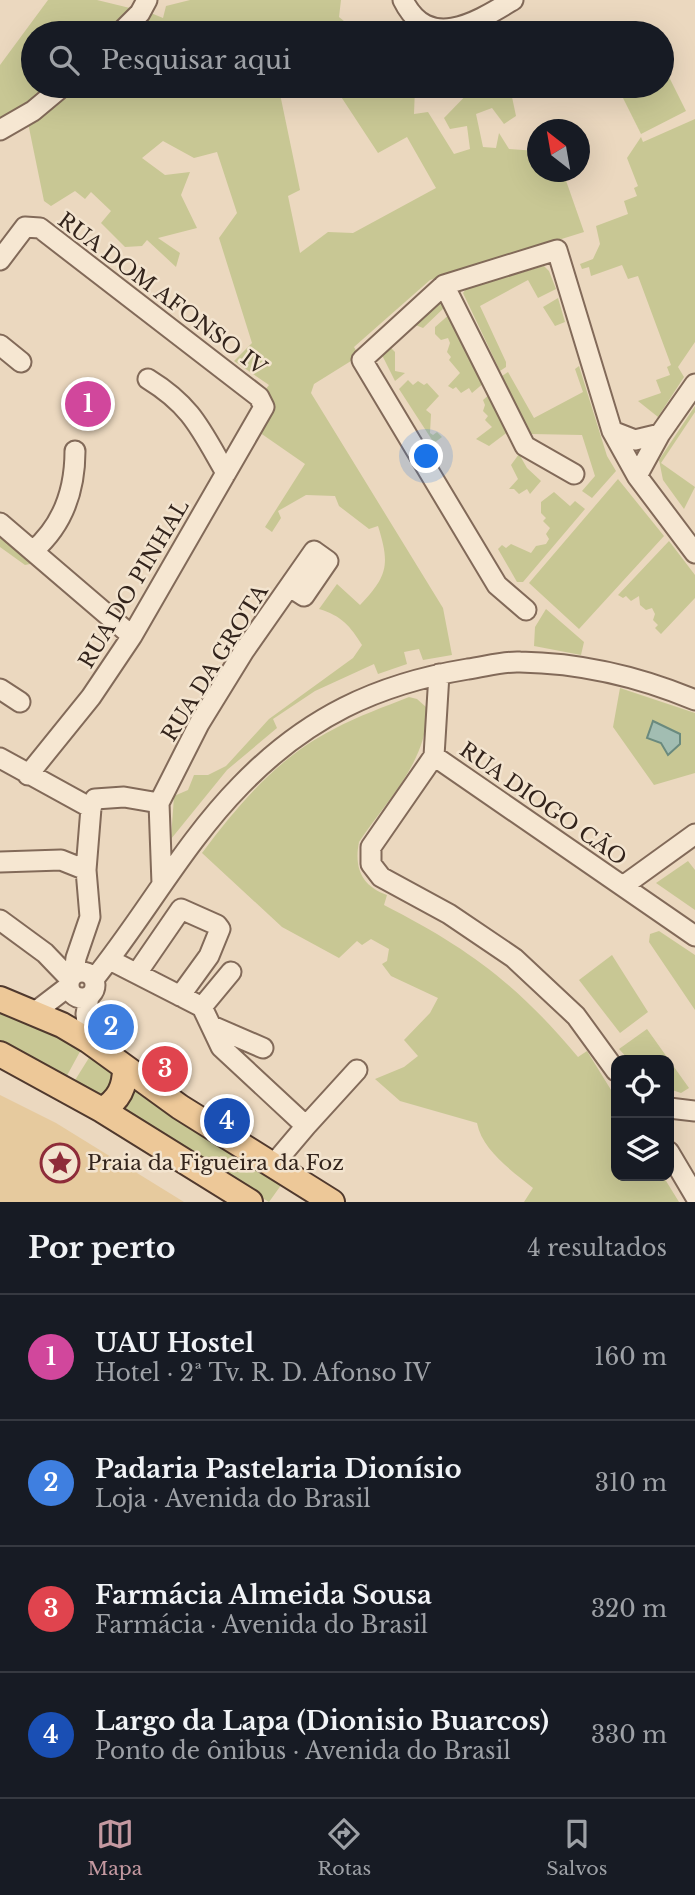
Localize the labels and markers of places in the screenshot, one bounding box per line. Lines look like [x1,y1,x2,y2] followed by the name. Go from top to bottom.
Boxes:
[65,378,111,430] pin: 1
[88,1001,134,1053] pin: 2
[142,1043,188,1095] pin: 3
[204,1095,250,1147] pin: 4
[39,1142,81,1184] place icon: Praia da Figueira da Foz
[87,1150,344,1176] place label: Praia da Figueira da Foz

